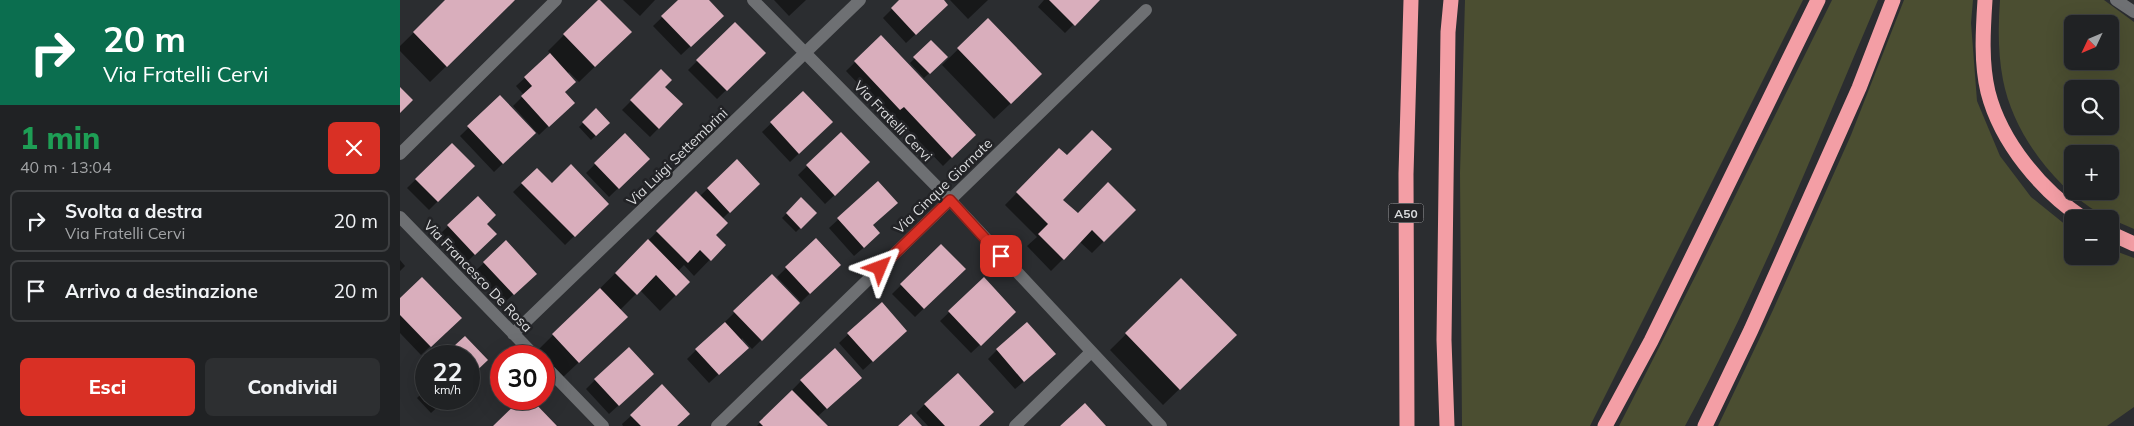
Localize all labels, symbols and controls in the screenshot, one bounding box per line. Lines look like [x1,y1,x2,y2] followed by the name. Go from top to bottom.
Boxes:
[2064,15,2119,70] north arrow
[2064,15,2119,265] map controls
[103,17,186,61] text: 20 m
[20,20,85,85] icon: right
[103,60,269,88] text: Via Fratelli Cervi
[850,77,936,165] street label: Via Fratelli Cervi
[2064,80,2119,135] button: search
[623,104,731,210] street label: Via Luigi Settembrini
[20,119,100,157] text: 1 min
[328,122,380,174] button: close
[890,134,996,238] street label: Via Cinque Giornate
[2064,145,2119,200] button: +
[20,157,112,177] text: 40 m · 13:04
[65,199,203,223] text: Svolta a destra
[1388,204,1424,222] road number: A50
[22,207,50,235] icon: right
[334,209,378,233] text: 20 m
[2064,210,2119,265] button: −
[420,216,536,336] street label: Via Francesco De Rosa
[65,223,185,243] text: Via Fratelli Cervi
[980,235,1022,277] pin
[853,241,905,293] position arrow
[987,242,1015,270] icon: arrive
[22,277,50,305] icon: arrive
[65,279,258,303] text: Arrivo a destinazione
[334,279,378,303] text: 20 m
[490,345,555,410] speed limit sign: 30
[432,356,463,387] text: 22
[20,358,195,416] button: Esci
[205,358,380,416] button: Condividi
[434,382,461,397] text: km/h

